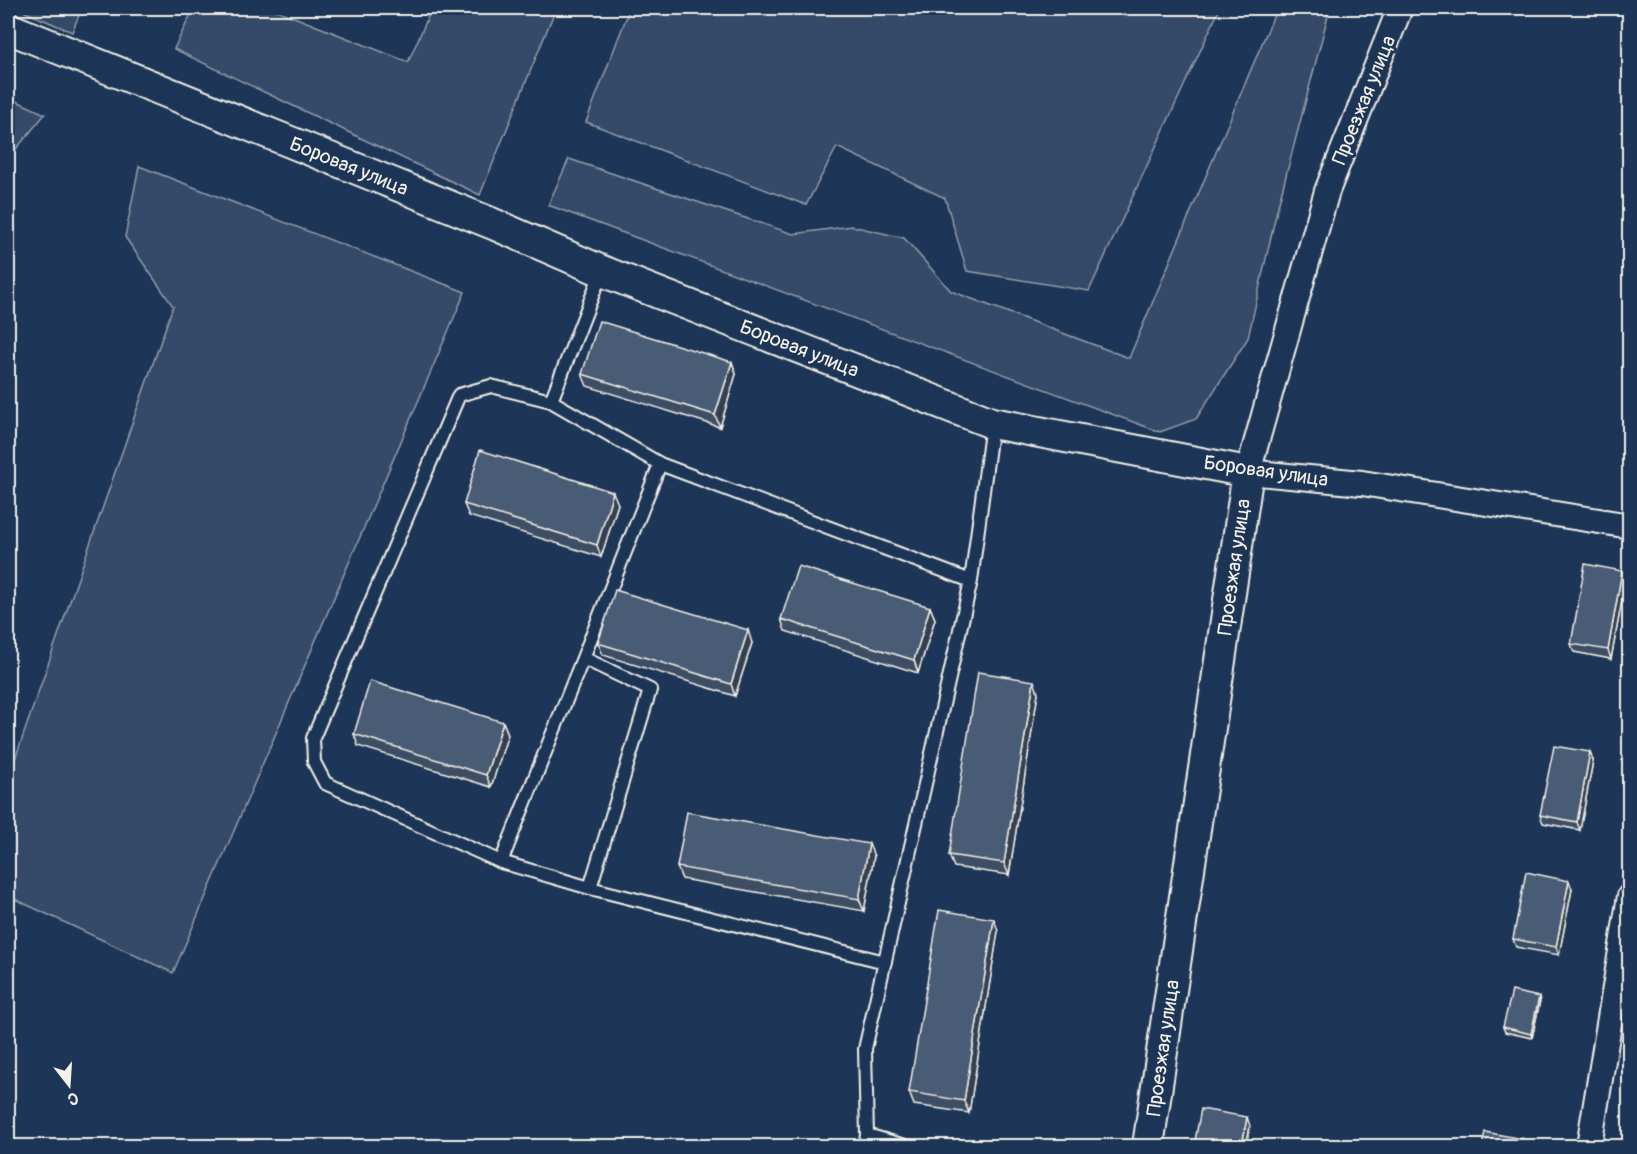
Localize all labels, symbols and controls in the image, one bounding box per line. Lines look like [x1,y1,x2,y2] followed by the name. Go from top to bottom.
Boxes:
[1327,32,1401,168] street label: Проезжая улица
[286,131,412,201] street label: Боровая улица
[737,314,863,383] street label: Боровая улица
[1202,450,1330,492] street label: Боровая улица
[1212,497,1256,637] street label: Проезжая улица
[1141,978,1185,1118] street label: Проезжая улица
[39,1055,99,1115] north arrow
[65,1087,81,1109] text: С

